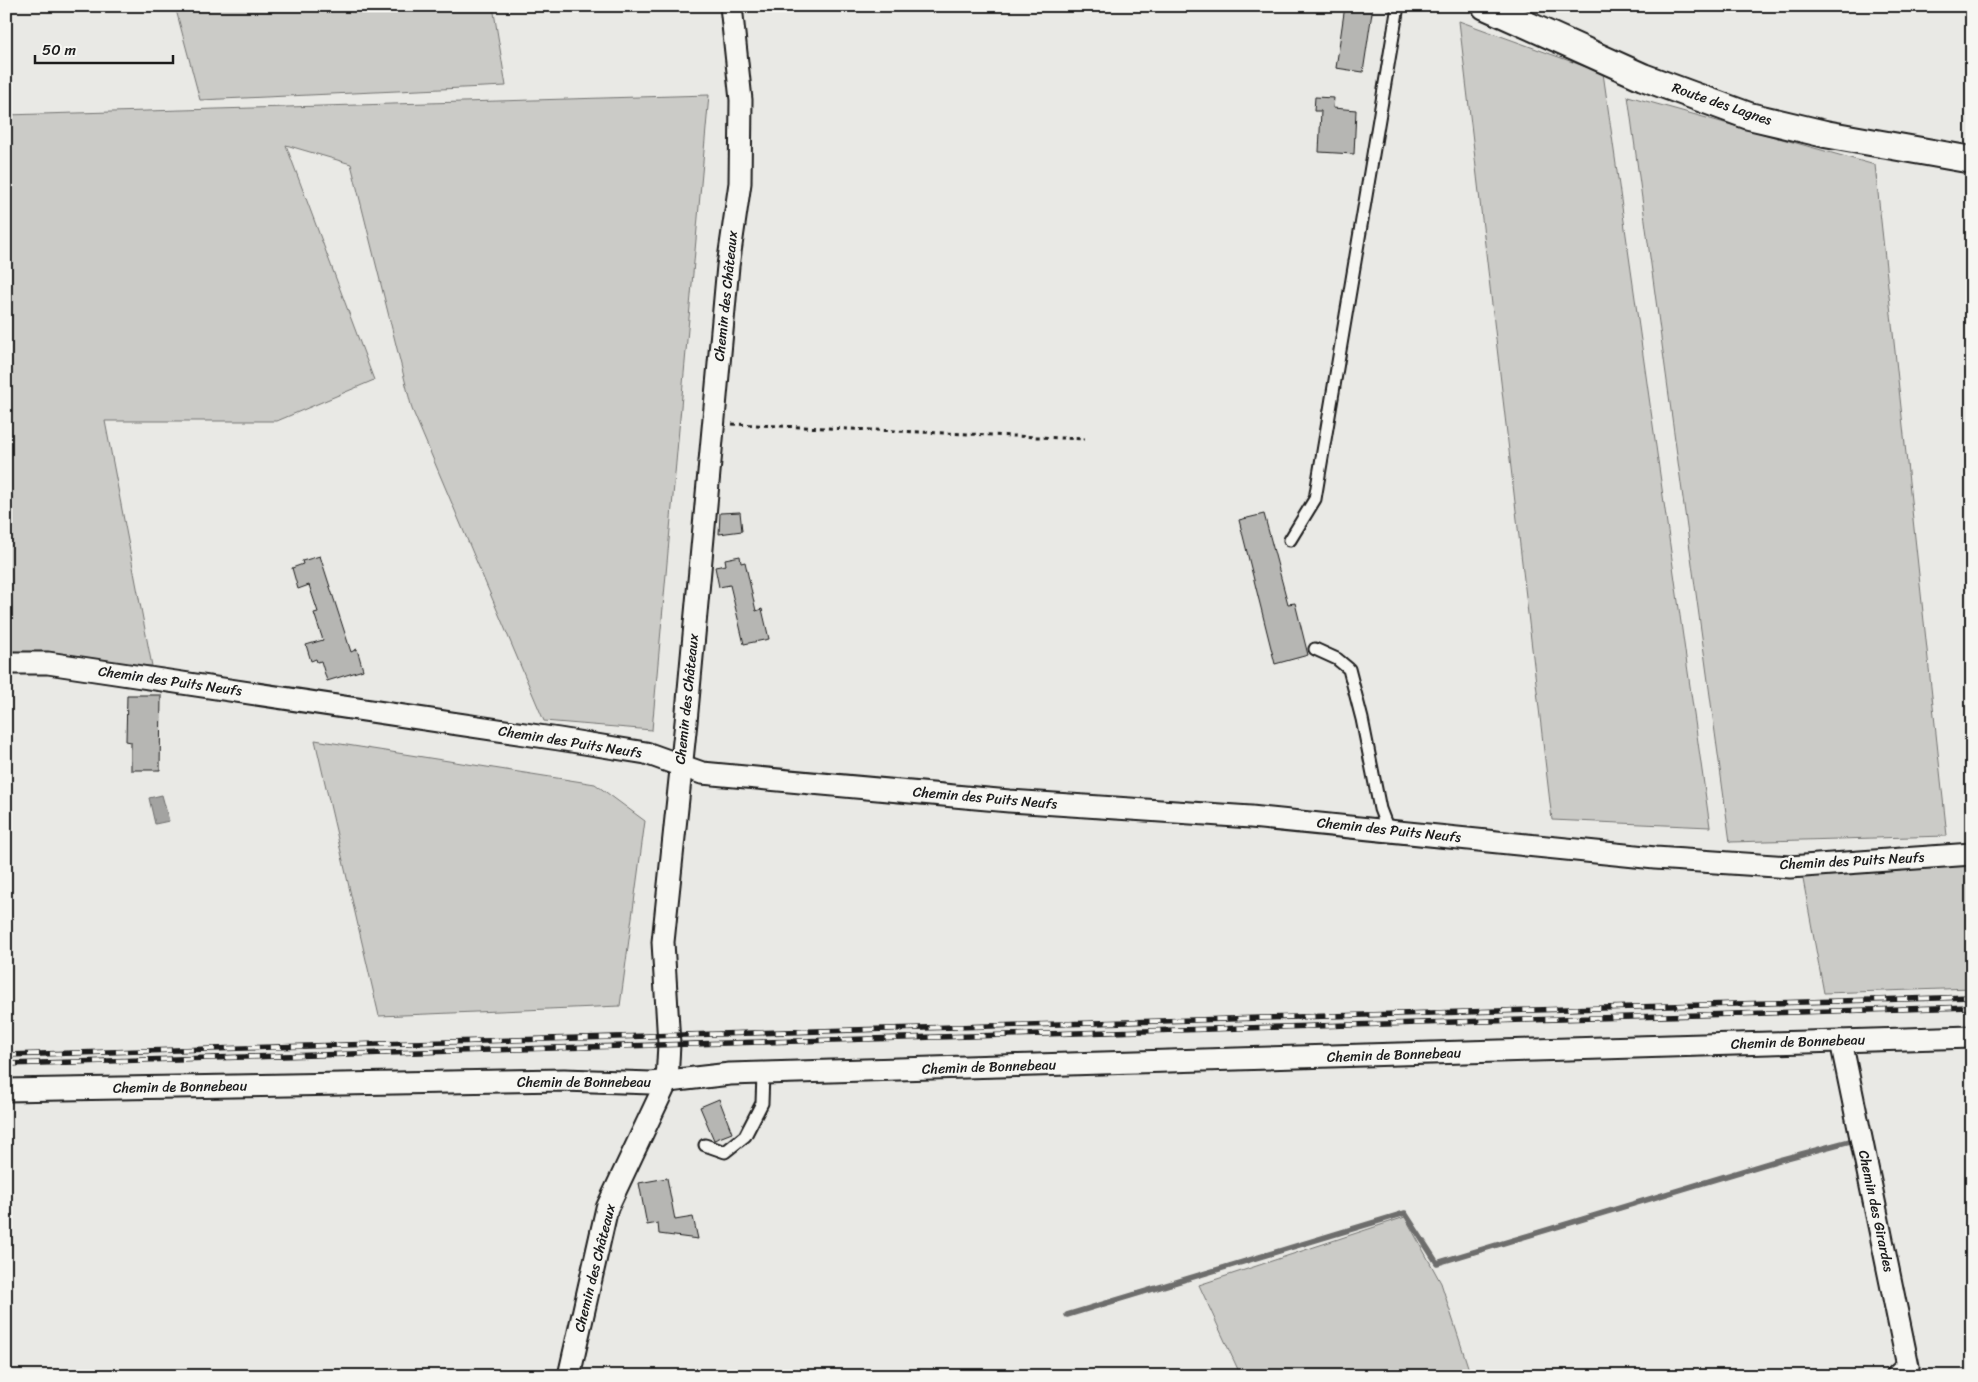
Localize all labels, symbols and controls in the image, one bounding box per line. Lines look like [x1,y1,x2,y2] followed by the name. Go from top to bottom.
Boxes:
[35,32,172,64] scale bar
[42,37,77,63] text: 50 m
[1669,75,1776,133] street label: Route des Lagnes
[707,228,745,363] street label: Chemin des Châteaux
[668,631,706,766] street label: Chemin des Châteaux
[97,659,244,703] street label: Chemin des Puits Neufs
[497,718,644,766] street label: Chemin des Puits Neufs
[912,779,1058,817] street label: Chemin des Puits Neufs
[1316,810,1463,850] street label: Chemin des Puits Neufs
[1779,845,1925,877] street label: Chemin des Puits Neufs
[1731,1027,1866,1057] street label: Chemin de Bonnebeau
[1327,1040,1462,1070] street label: Chemin de Bonnebeau
[922,1052,1057,1082] street label: Chemin de Bonnebeau
[517,1070,652,1095] street label: Chemin de Bonnebeau
[113,1073,248,1101] street label: Chemin de Bonnebeau
[1851,1148,1901,1275] street label: Chemin des Girardes
[567,1200,623,1335] street label: Chemin des Châteaux

